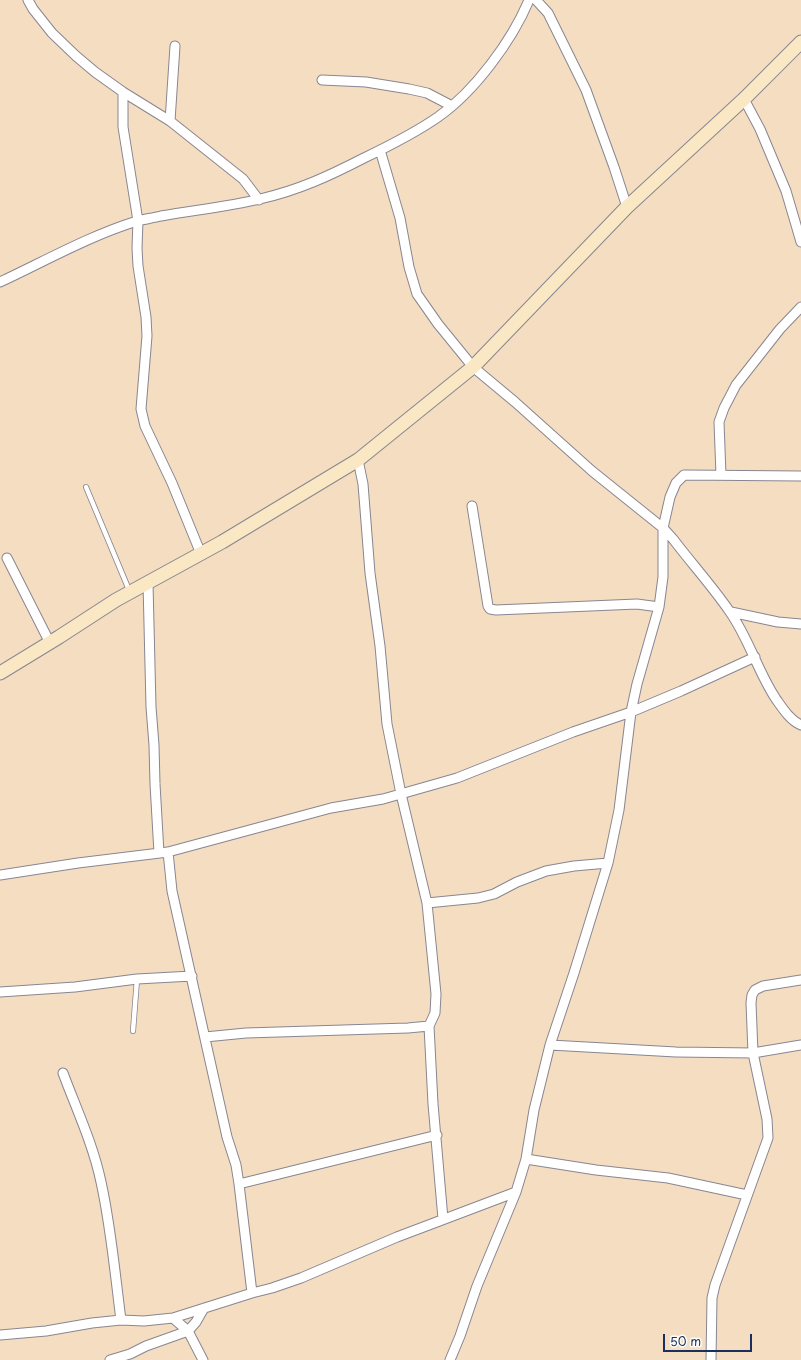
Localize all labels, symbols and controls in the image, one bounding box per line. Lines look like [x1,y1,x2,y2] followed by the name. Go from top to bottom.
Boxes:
[665,1326,754,1352] scale bar
[670,1332,701,1350] text: 50 m

